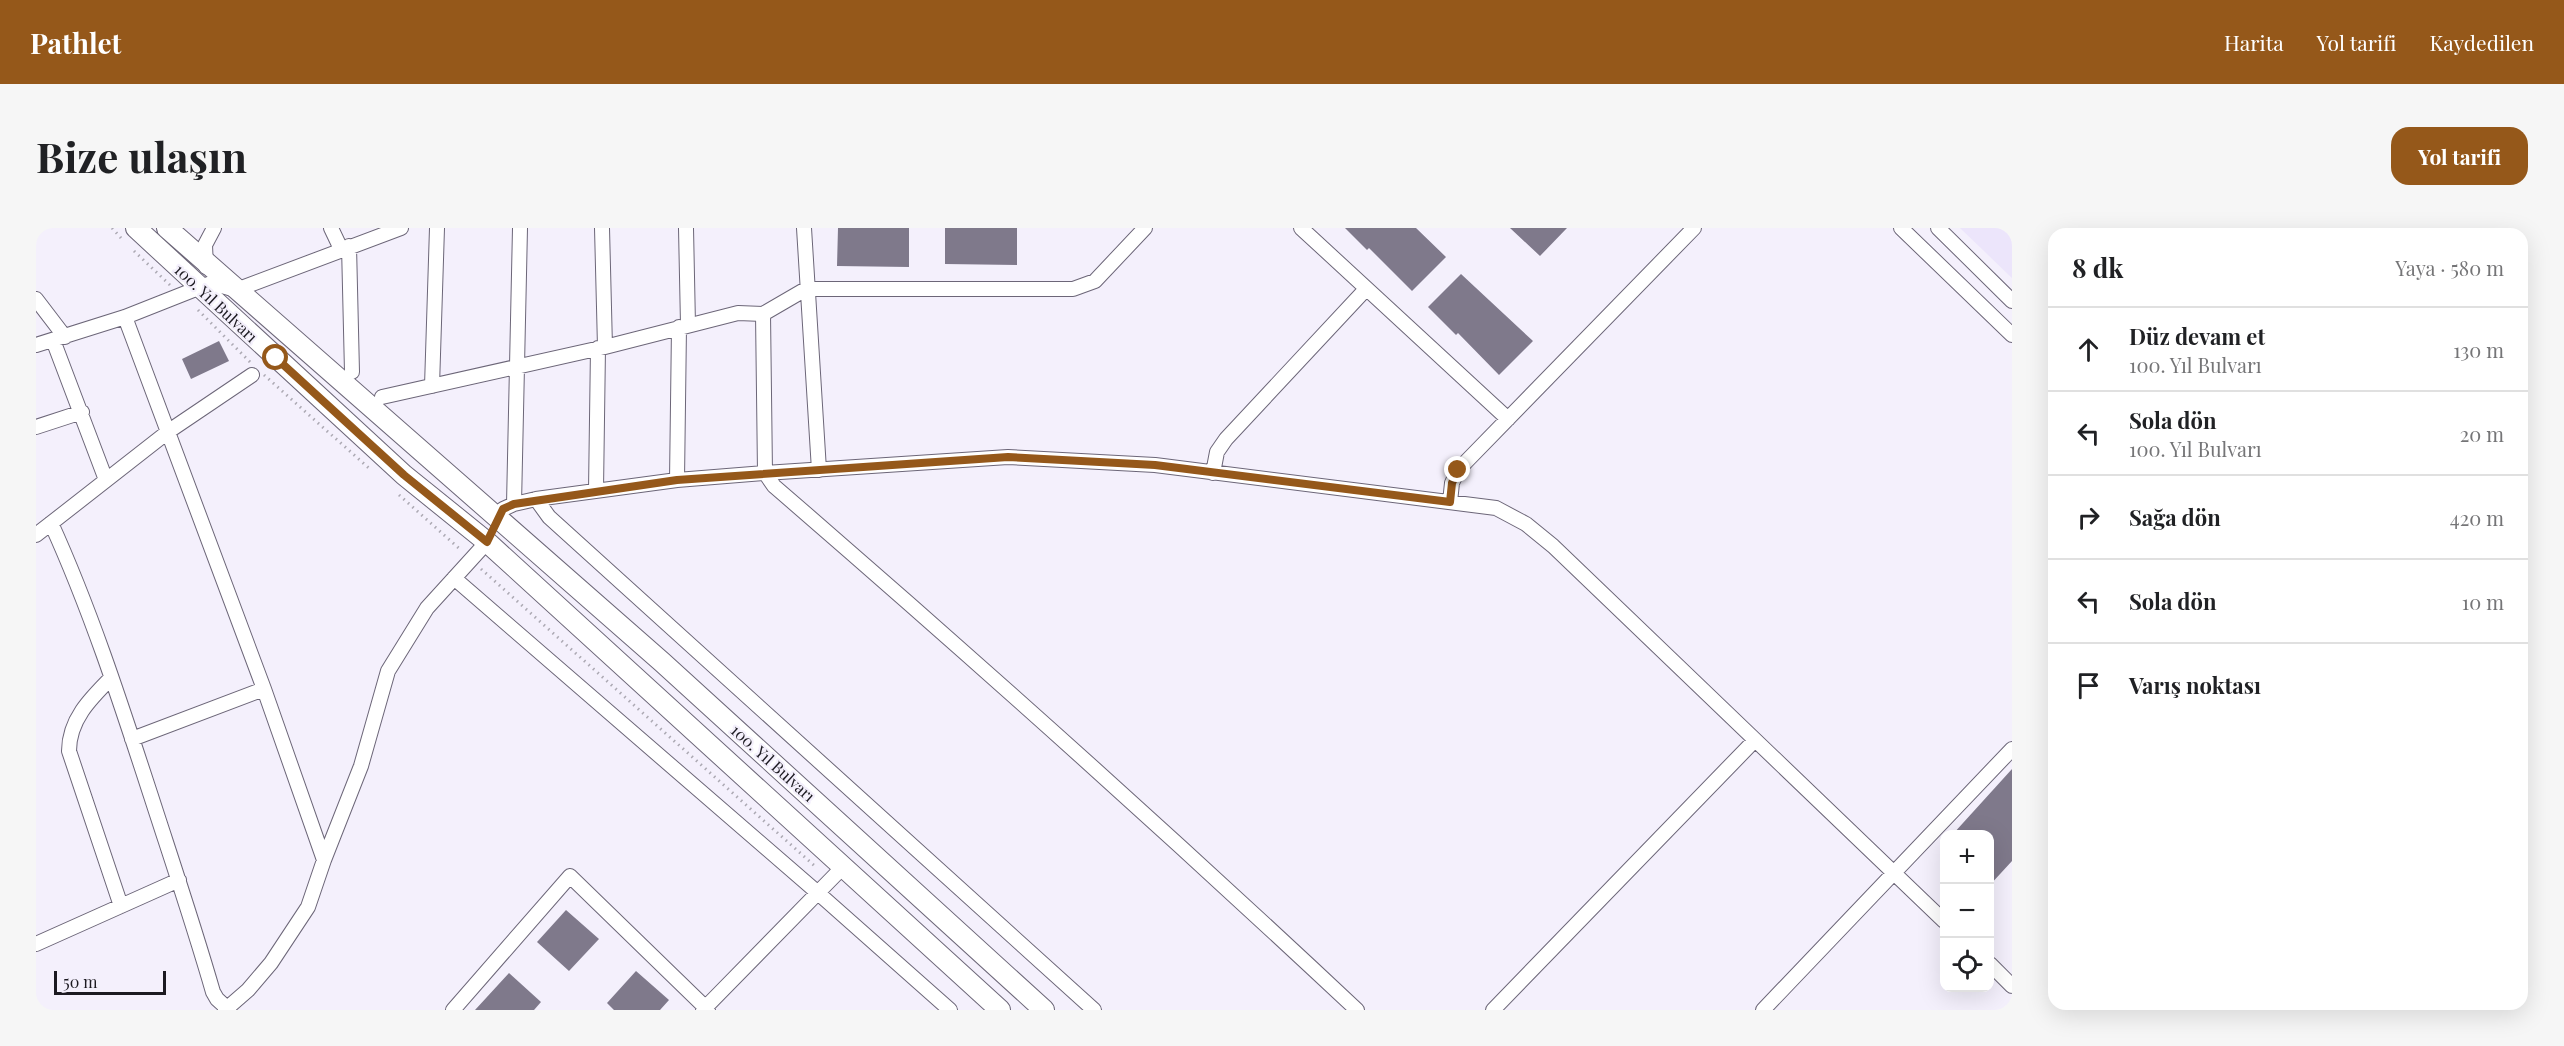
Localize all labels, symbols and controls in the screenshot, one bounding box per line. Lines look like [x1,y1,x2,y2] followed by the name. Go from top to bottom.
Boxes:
[30,24,121,61] text: Pathlet
[2224,28,2284,56] text: Harita
[2317,28,2396,56] text: Yol tarifi
[2429,28,2534,56] text: Kaydedilen
[2391,127,2528,185] button: Yol tarifi
[36,128,247,184] text: Bize ulaşın
[2072,250,2123,285] text: 8 dk
[2395,254,2504,281] text: Yaya · 580 m
[170,259,263,347] street label: 100. Yıl Bulvarı
[2129,321,2265,351] text: Düz devam et
[2072,333,2105,366] icon: ahead
[2453,336,2504,363] text: 130 m
[262,344,288,370] route start
[2129,351,2262,378] text: 100. Yıl Bulvarı
[2129,405,2216,435] text: Sola dön
[2072,417,2105,450] icon: left
[2460,420,2504,447] text: 20 m
[2129,435,2262,462] text: 100. Yıl Bulvarı
[1444,456,1470,482] route end
[2072,501,2105,534] icon: right
[2129,502,2221,532] text: Sağa dön
[2450,504,2504,531] text: 420 m
[2072,585,2105,618] icon: left
[2129,586,2216,616] text: Sola dön
[2462,588,2504,615] text: 10 m
[2072,669,2105,702] icon: arrive
[2129,670,2261,700] text: Varış noktası
[727,719,820,806] street label: 100. Yıl Bulvarı
[1940,830,1994,992] map controls
[1940,830,1994,884] button: +
[1940,884,1994,938] button: −
[1940,938,1994,992] button: locate
[54,968,166,996] scale bar
[63,971,97,992] text: 50 m

